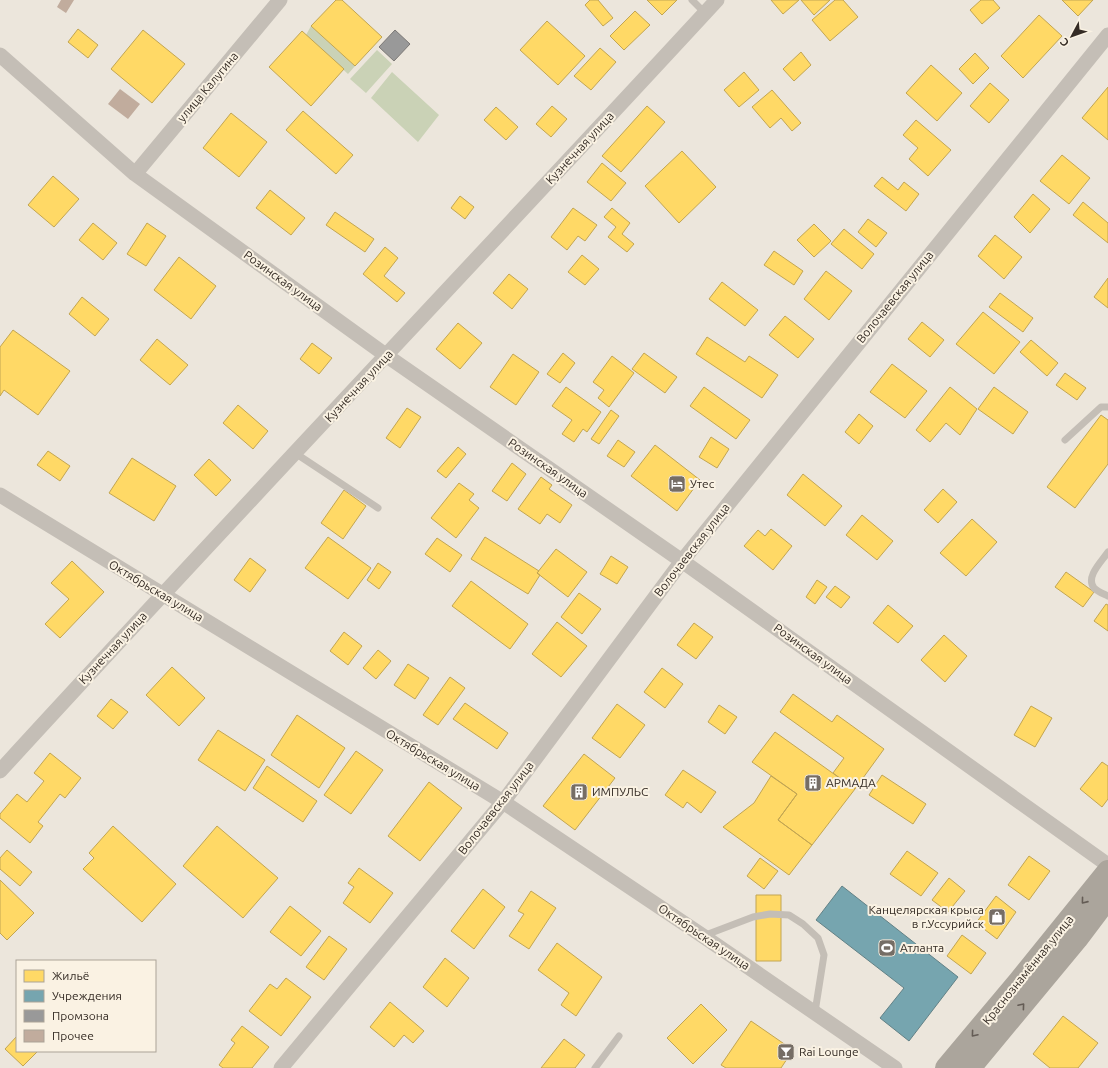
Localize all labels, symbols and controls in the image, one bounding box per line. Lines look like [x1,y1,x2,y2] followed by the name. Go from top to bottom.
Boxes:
[1052,16,1092,56] north arrow
[1058,36,1071,49] text: С
[175,49,241,124] street label: улица Калугина
[543,109,616,186] street label: Кузнечная улица
[242,248,325,313] street label: Розинская улица
[854,248,936,345] street label: Волочаевская улица
[322,347,395,424] street label: Кузнечная улица
[506,435,590,500] street label: Розинская улица
[667,474,687,494] hotel icon: Утес
[690,477,715,490] place label: Утес
[651,501,732,599] street label: Волочаевская улица
[107,557,206,624] street label: Октябрьская улица
[76,609,149,686] street label: Кузнечная улица
[772,621,855,686] street label: Розинская улица
[384,726,483,793] street label: Октябрьская улица
[455,759,536,857] street label: Волочаевская улица
[803,773,823,793] building icon: АРМАДА
[826,776,876,789] place label: АРМАДА
[569,782,589,802] building icon: ИМПУЛЬС
[592,785,649,798] place label: ИМПУЛЬС
[1081,897,1088,904] one-way arrow
[656,901,752,972] street label: Октябрьская улица
[868,903,984,930] place label: Канцелярская крыса в г.Уссурийск
[987,907,1007,927] shop icon: Канцелярская крыса в г.Уссурийск
[980,913,1076,1027] street label: Краснознамённая улица
[877,938,897,958] sports icon: Атланта
[900,941,944,954] place label: Атланта
[16,960,156,1052] legend
[52,969,89,982] text: Жильё
[52,989,122,1002] text: Учреждения
[1017,1003,1024,1010] one-way arrow
[52,1009,109,1022] text: Промзона
[52,1029,94,1042] text: Прочее
[972,1030,979,1037] one-way arrow
[776,1042,796,1062] bar icon: Rai Lounge
[799,1045,859,1058] place label: Rai Lounge

